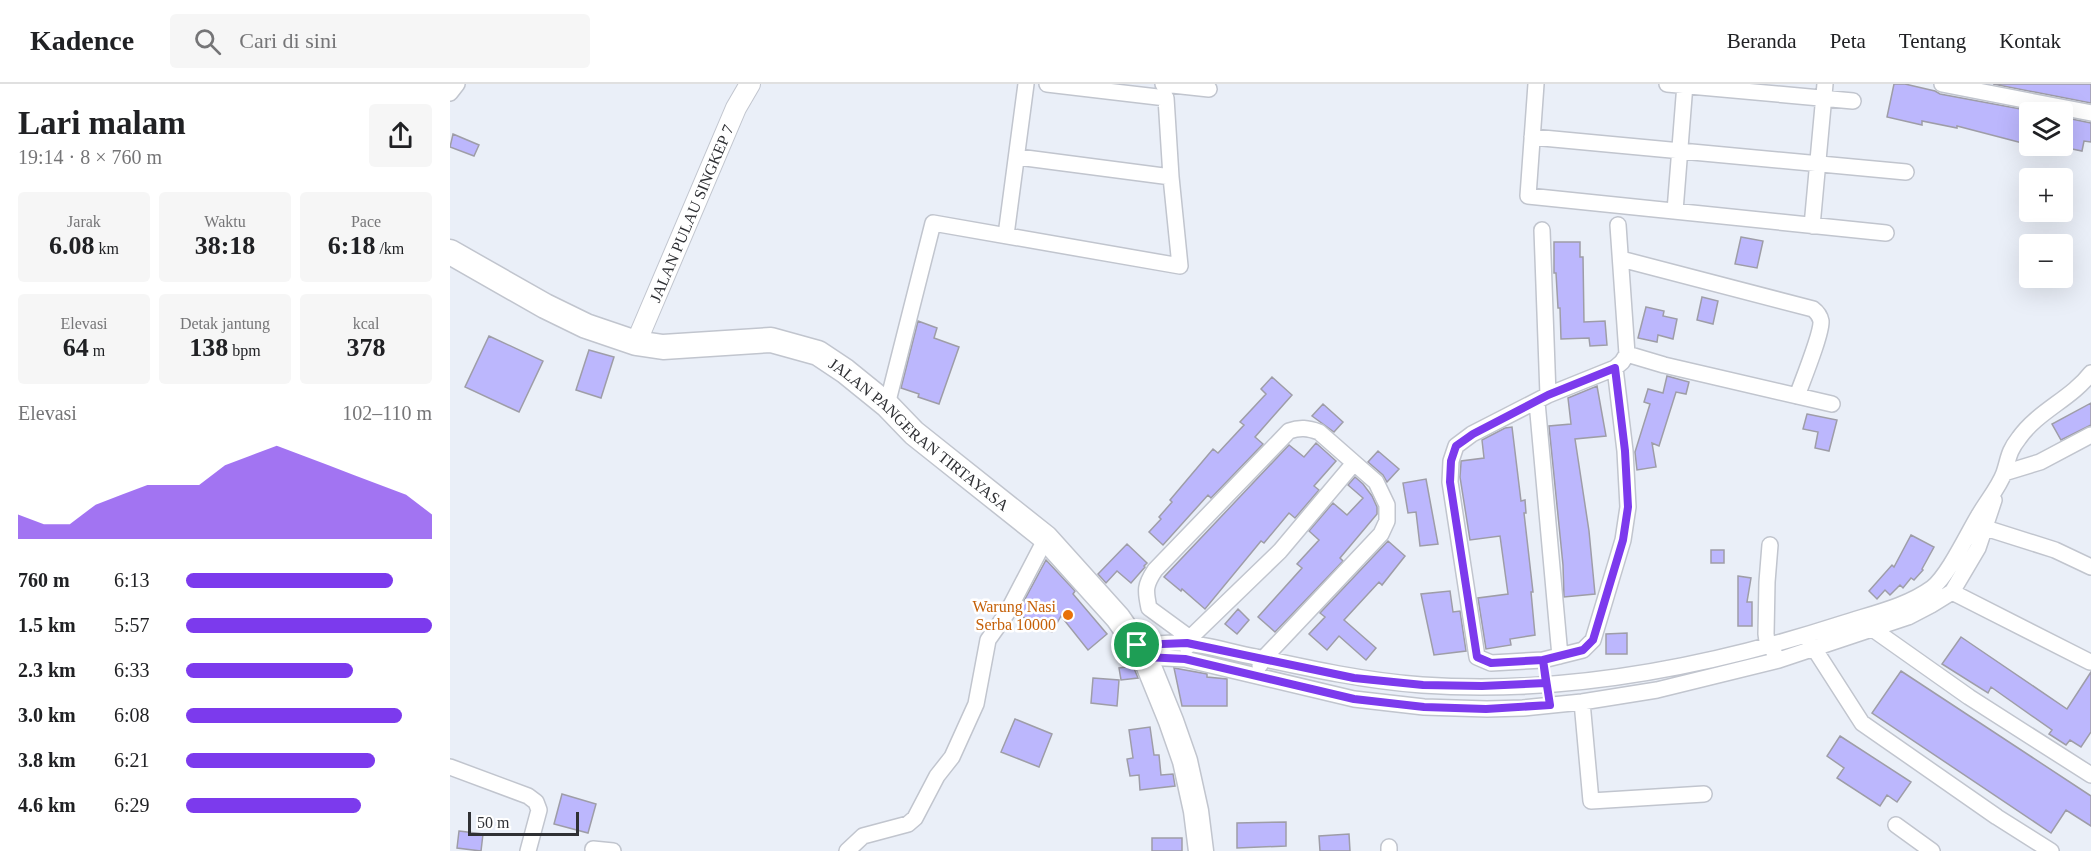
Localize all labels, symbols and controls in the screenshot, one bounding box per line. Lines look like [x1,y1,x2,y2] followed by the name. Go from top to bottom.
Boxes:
[170,14,590,68] search box
[30,25,134,56] text: Kadence
[191,25,224,58] icon: search
[239,28,337,53] text: Cari di sini
[1727,29,1797,53] text: Beranda
[1830,29,1866,53] text: Peta
[1899,29,1966,53] text: Tentang
[1999,29,2061,53] text: Kontak
[2019,102,2073,288] map controls
[2019,102,2073,156] button: layers
[369,104,432,167] button: share
[18,105,186,141] text: Lari malam
[646,122,737,305] street label: JALAN PULAU SINGKEP 7
[18,146,162,168] text: 19:14 · 8 × 760 m
[2019,168,2073,222] button: +
[67,213,101,230] text: Jarak
[204,213,246,230] text: Waktu
[351,213,381,230] text: Pace
[49,231,95,260] text: 6.08
[195,231,255,260] text: 38:18
[328,231,375,260] text: 6:18
[2019,234,2073,288] button: −
[95,240,119,257] text: km
[375,240,404,257] text: /km
[60,315,108,332] text: Elevasi
[180,315,270,332] text: Detak jantung
[353,315,379,332] text: kcal
[63,333,89,362] text: 64
[189,333,228,362] text: 138
[347,333,386,362] text: 378
[89,342,105,359] text: m
[228,342,261,359] text: bpm
[826,355,1013,515] street label: JALAN PANGERAN TIRTAYASA
[18,402,77,424] text: Elevasi
[342,402,432,424] text: 102–110 m
[18,569,70,591] text: 760 m
[114,569,150,591] text: 6:13
[972,598,1057,633] place label: Warung Nasi Serba 10000
[1061,608,1075,622] marker: Warung Nasi Serba 10000
[18,614,76,636] text: 1.5 km
[114,614,150,636] text: 5:57
[1111,619,1162,670] pin
[1120,628,1153,661] icon: arrive
[18,659,76,681] text: 2.3 km
[114,659,150,681] text: 6:33
[18,704,76,726] text: 3.0 km
[114,704,150,726] text: 6:08
[18,749,76,771] text: 3.8 km
[114,749,150,771] text: 6:21
[18,794,76,816] text: 4.6 km
[114,794,150,816] text: 6:29
[468,809,579,836] scale bar
[477,814,509,831] text: 50 m

